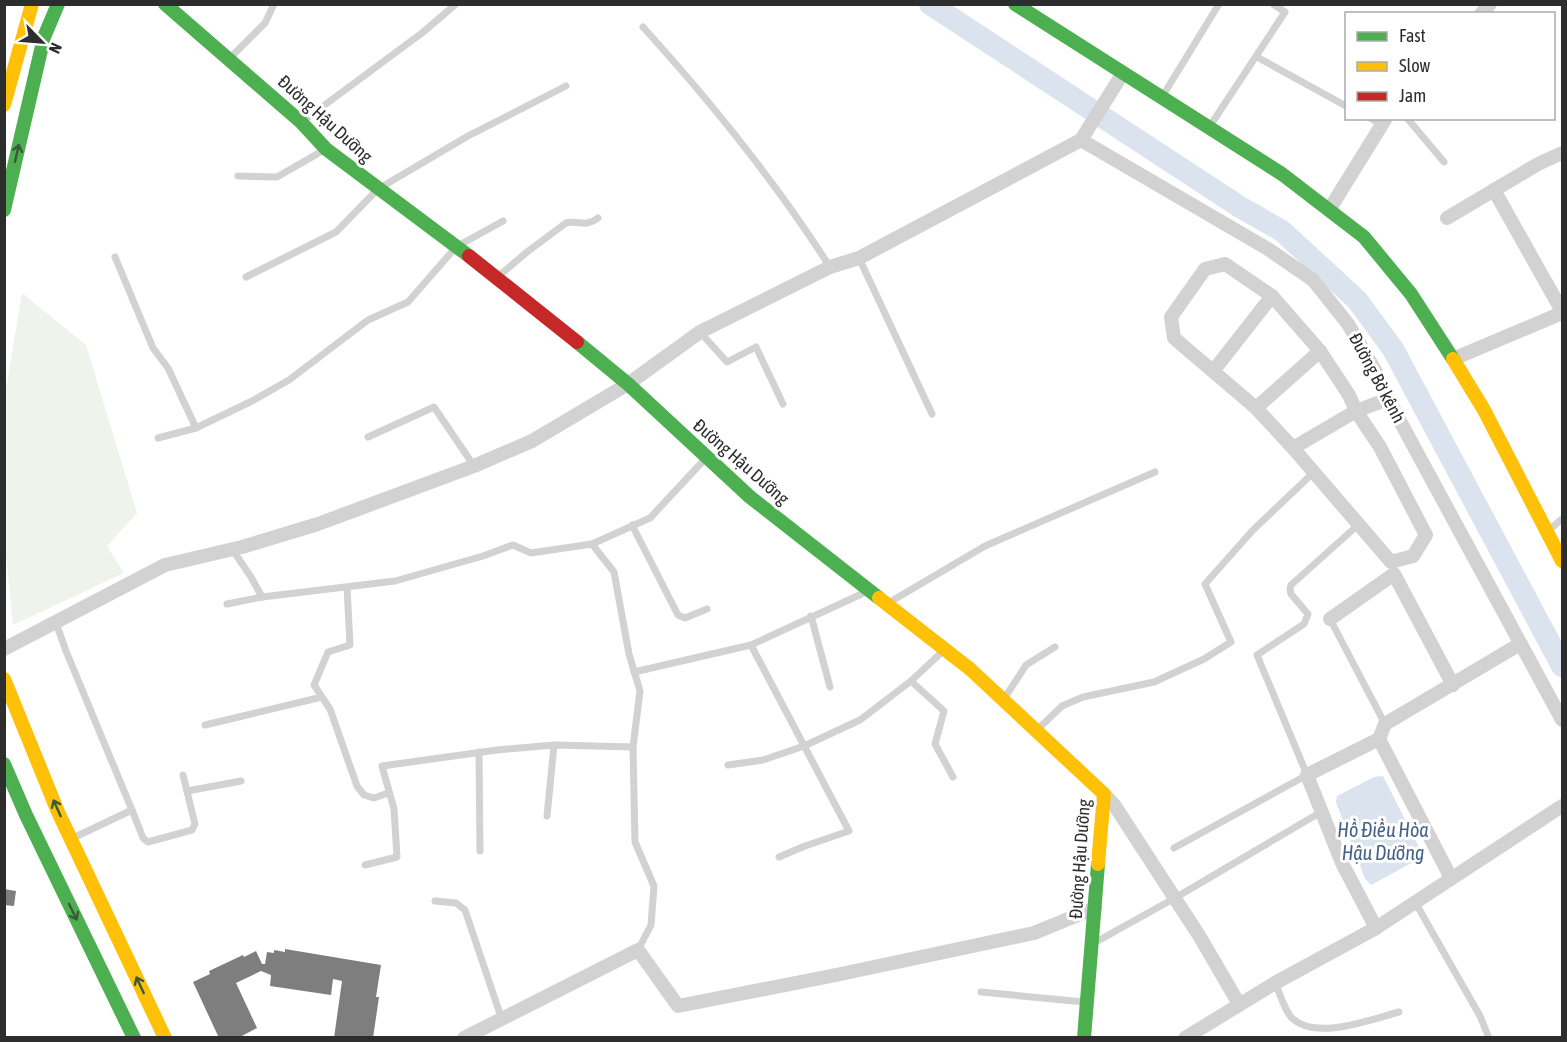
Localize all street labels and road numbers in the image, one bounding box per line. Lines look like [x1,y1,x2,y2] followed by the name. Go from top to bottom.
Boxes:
[274,71,377,167] street label: Đường Hậu Dưỡng
[1345,329,1410,426] street label: Đường Bờ kênh
[689,414,794,509] street label: Đường Hậu Dưỡng
[1065,798,1094,919] street label: Đường Hậu Dưỡng

